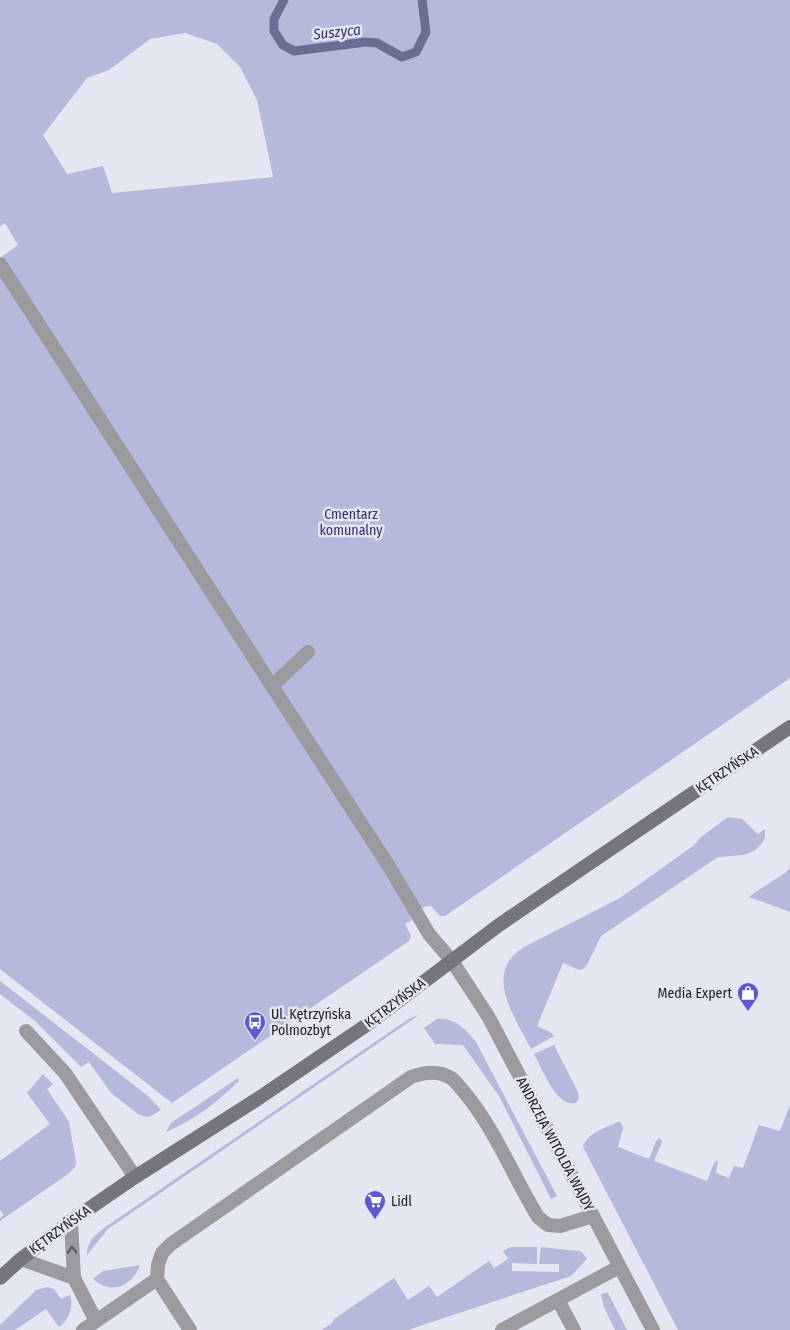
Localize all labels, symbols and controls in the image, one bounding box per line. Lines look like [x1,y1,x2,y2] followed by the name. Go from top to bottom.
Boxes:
[311,21,362,44] water label: Suszyca
[319,506,383,539] park label: Cmentarz komunalny
[692,742,762,797] street label: KĘTRZYŃSKA
[361,973,429,1031] street label: KĘTRZYŃSKA
[736,981,760,1012] shop icon: Media Expert
[657,985,732,1002] place label: Media Expert
[271,1006,351,1039] place label: Ul. Kętrzyńska Polmozbyt
[243,1010,267,1041] bus stop icon: Ul. Kętrzyńska Polmozbyt
[512,1074,598,1214] street label: ANDRZEJA WITOLDA WAJDY
[363,1189,387,1220] supermarket icon: Lidl
[391,1193,412,1210] place label: Lidl
[25,1201,95,1258] street label: KĘTRZYŃSKA
[67,1245,78,1253] one-way arrow

